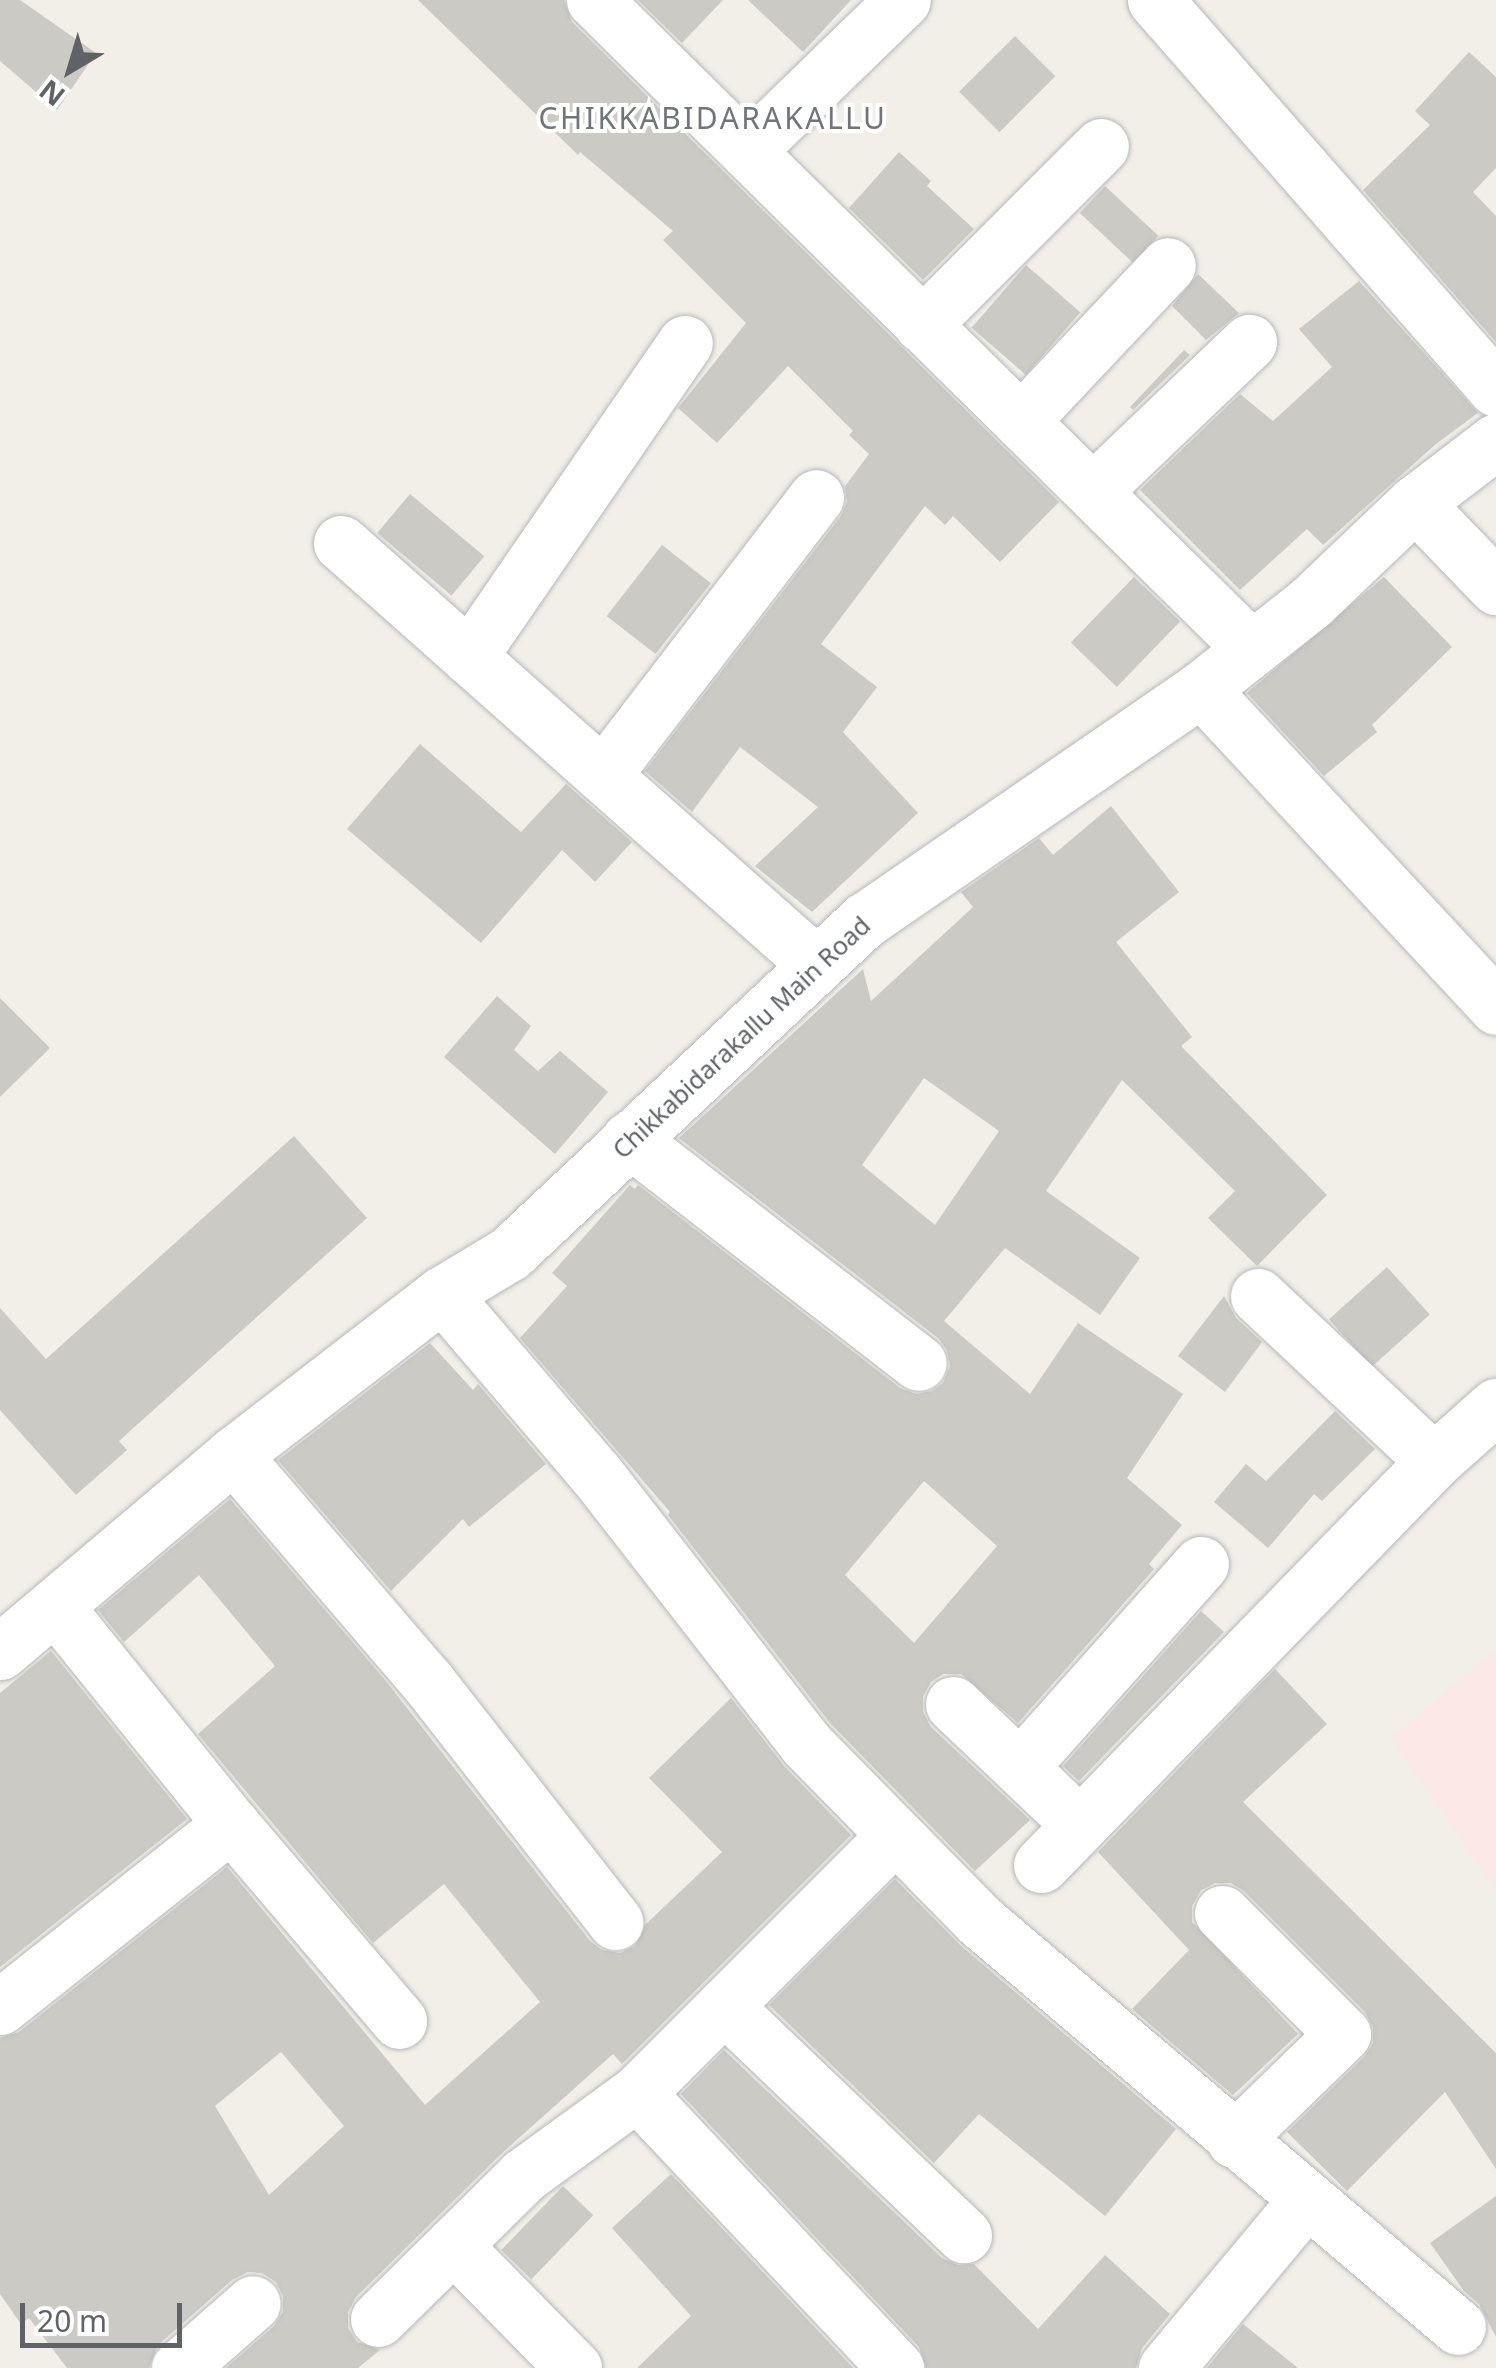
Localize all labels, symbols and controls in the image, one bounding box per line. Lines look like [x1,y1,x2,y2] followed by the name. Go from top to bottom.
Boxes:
[20,20,120,120] north arrow
[31,72,72,116] text: N
[539,100,887,136] district label: CHIKKABIDARAKALLU
[606,910,876,1164] street label: Chikkabidarakallu Main Road
[25,2283,188,2345] scale bar
[37,2300,107,2341] text: 20 m

